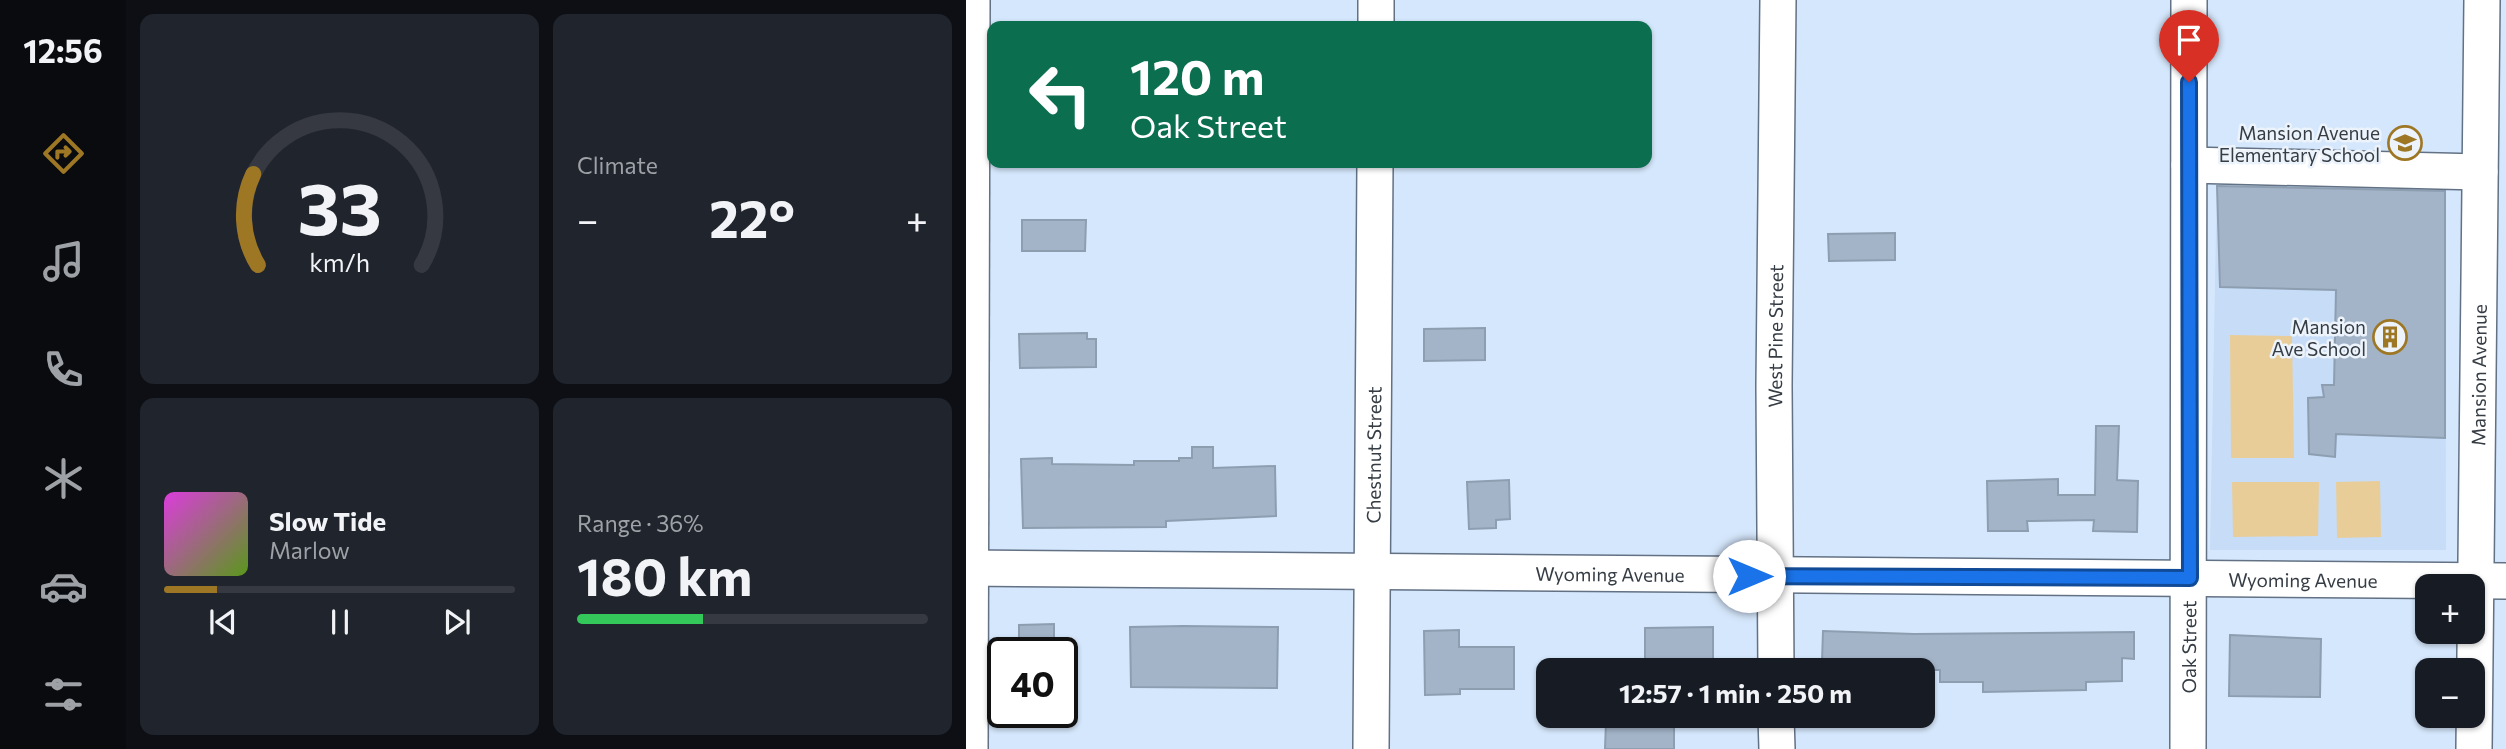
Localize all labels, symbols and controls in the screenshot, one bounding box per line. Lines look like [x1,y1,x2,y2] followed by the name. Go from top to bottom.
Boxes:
[2159,10,2219,82] pin
[2170,21,2208,59] icon: arrive
[23,30,103,70] text: 12:56
[1130,45,1264,105] text: 120 m
[1015,49,1106,140] icon: left
[1130,105,1287,145] text: Oak Street
[2219,121,2380,166] place label: Mansion Avenue Elementary School
[2386,124,2424,162] school or university icon: Mansion Avenue Elementary School
[39,129,88,178] icon: directions
[577,151,658,179] text: Climate
[297,161,382,250] text: 33
[709,185,795,249] text: 22°
[577,195,599,242] text: −
[906,195,928,242] text: +
[39,237,88,286] icon: music
[309,247,370,277] text: km/h
[1762,264,1787,408] street label: West Pine Street
[2466,304,2490,446] street label: Mansion Avenue
[2272,315,2366,360] place label: Mansion Ave School
[2371,318,2409,356] building icon: Mansion Ave School
[39,345,88,394] icon: phone
[1361,386,1385,524] street label: Chestnut Street
[39,454,88,503] icon: climate
[269,505,386,536] text: Slow Tide
[577,509,704,537] text: Range · 36%
[269,536,350,564] text: Marlow
[1712,539,1786,613] position arrow
[577,543,752,607] text: 180 km
[1535,561,1685,586] street label: Wyoming Avenue
[39,562,88,611] icon: car
[2228,567,2378,591] street label: Wyoming Avenue
[2415,574,2485,728] map controls
[2415,574,2485,644] button: +
[2177,600,2200,694] street label: Oak Street
[204,603,242,641] icon: previous
[321,603,359,641] icon: pause
[438,603,476,641] icon: next
[987,637,1078,728] speed limit sign: 40
[2415,658,2485,728] button: −
[39,670,88,719] icon: filters
[1619,677,1852,708] text: 12:57 · 1 min · 250 m

